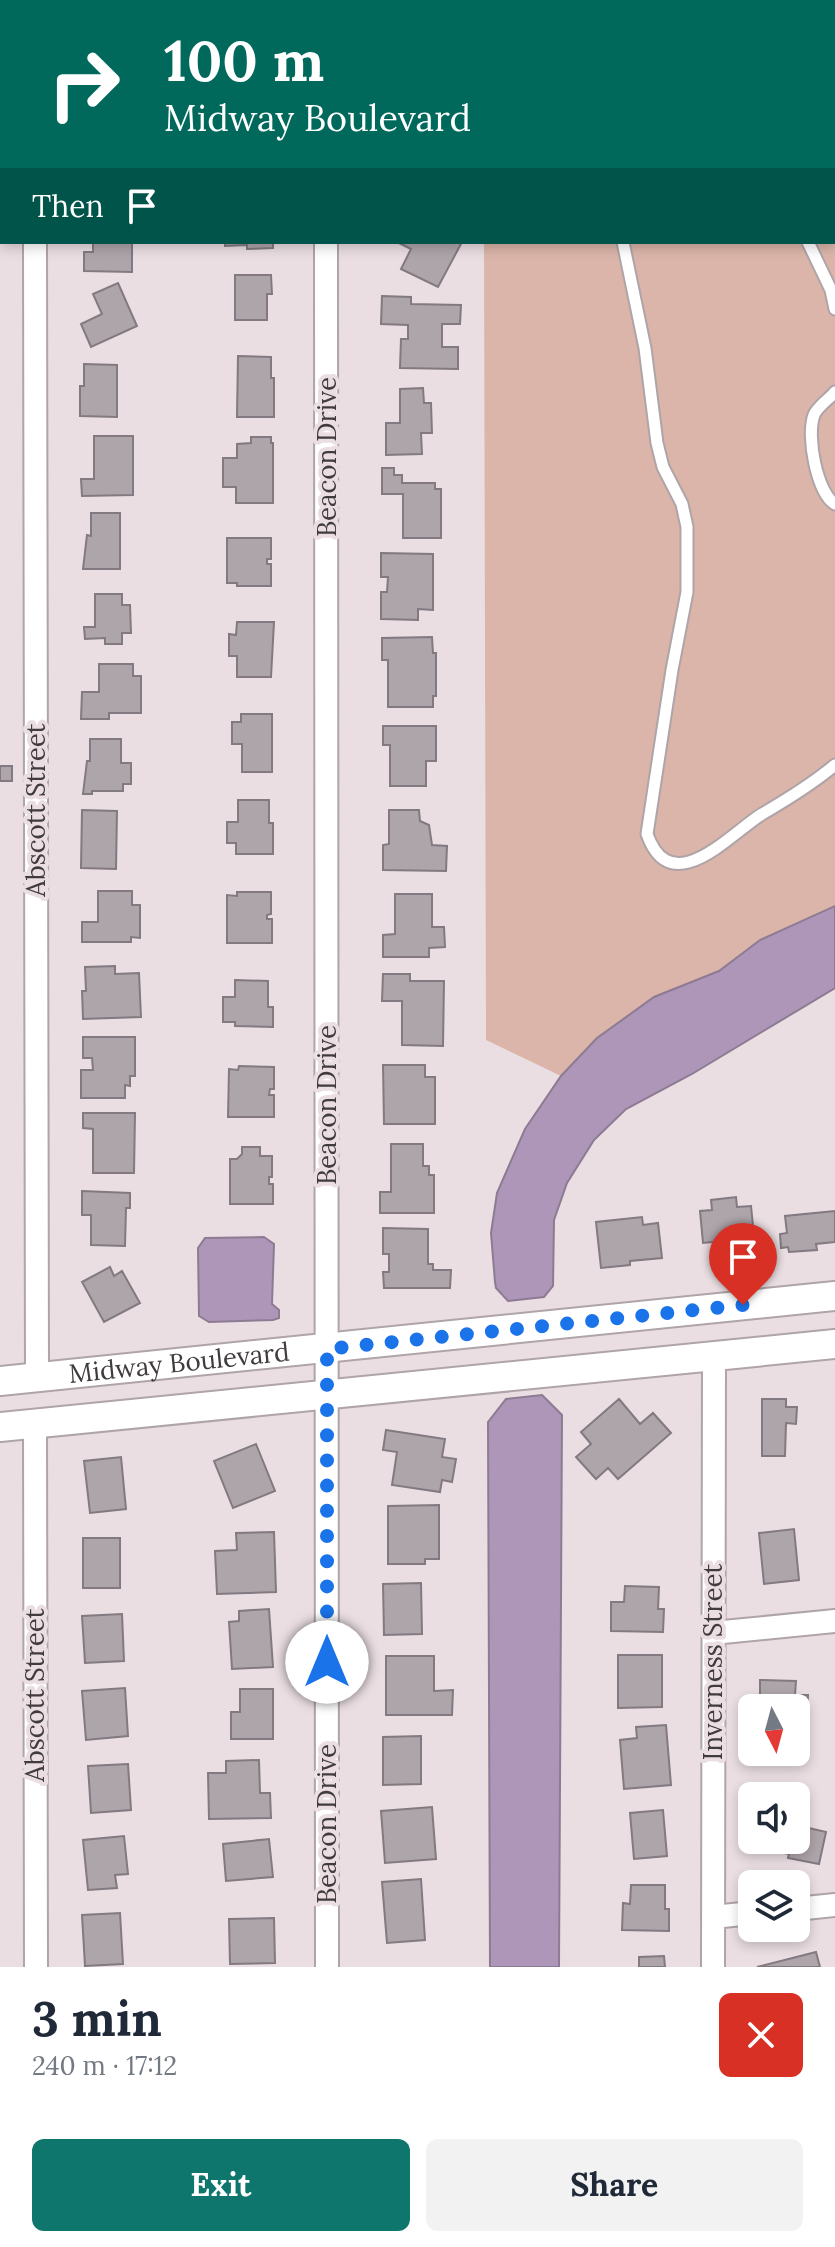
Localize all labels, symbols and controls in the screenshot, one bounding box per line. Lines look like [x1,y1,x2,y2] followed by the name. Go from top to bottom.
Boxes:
[164,25,324,96] text: 100 m
[32,32,136,136] icon: right
[164,95,471,141] text: Midway Boulevard
[120,184,164,228] icon: arrive
[32,187,104,225] text: Then
[310,377,343,537] street label: Beacon Drive
[19,723,52,898] street label: Abscott Street
[310,1025,343,1185] street label: Beacon Drive
[709,1223,777,1305] pin
[721,1235,765,1279] icon: arrive
[67,1335,291,1390] street label: Midway Boulevard
[696,1564,729,1760] street label: Inverness Street
[18,1608,51,1783] street label: Abscott Street
[285,1620,369,1704] position arrow
[738,1694,810,1766] north arrow
[738,1694,810,1942] map controls
[310,1744,343,1904] street label: Beacon Drive
[738,1782,810,1854] button: sound
[738,1870,810,1942] button: layers
[32,1988,162,2049] text: 3 min
[719,1993,803,2077] button: close
[32,2049,177,2082] text: 240 m · 17:12
[32,2139,410,2231] button: Exit
[426,2139,803,2231] button: Share

